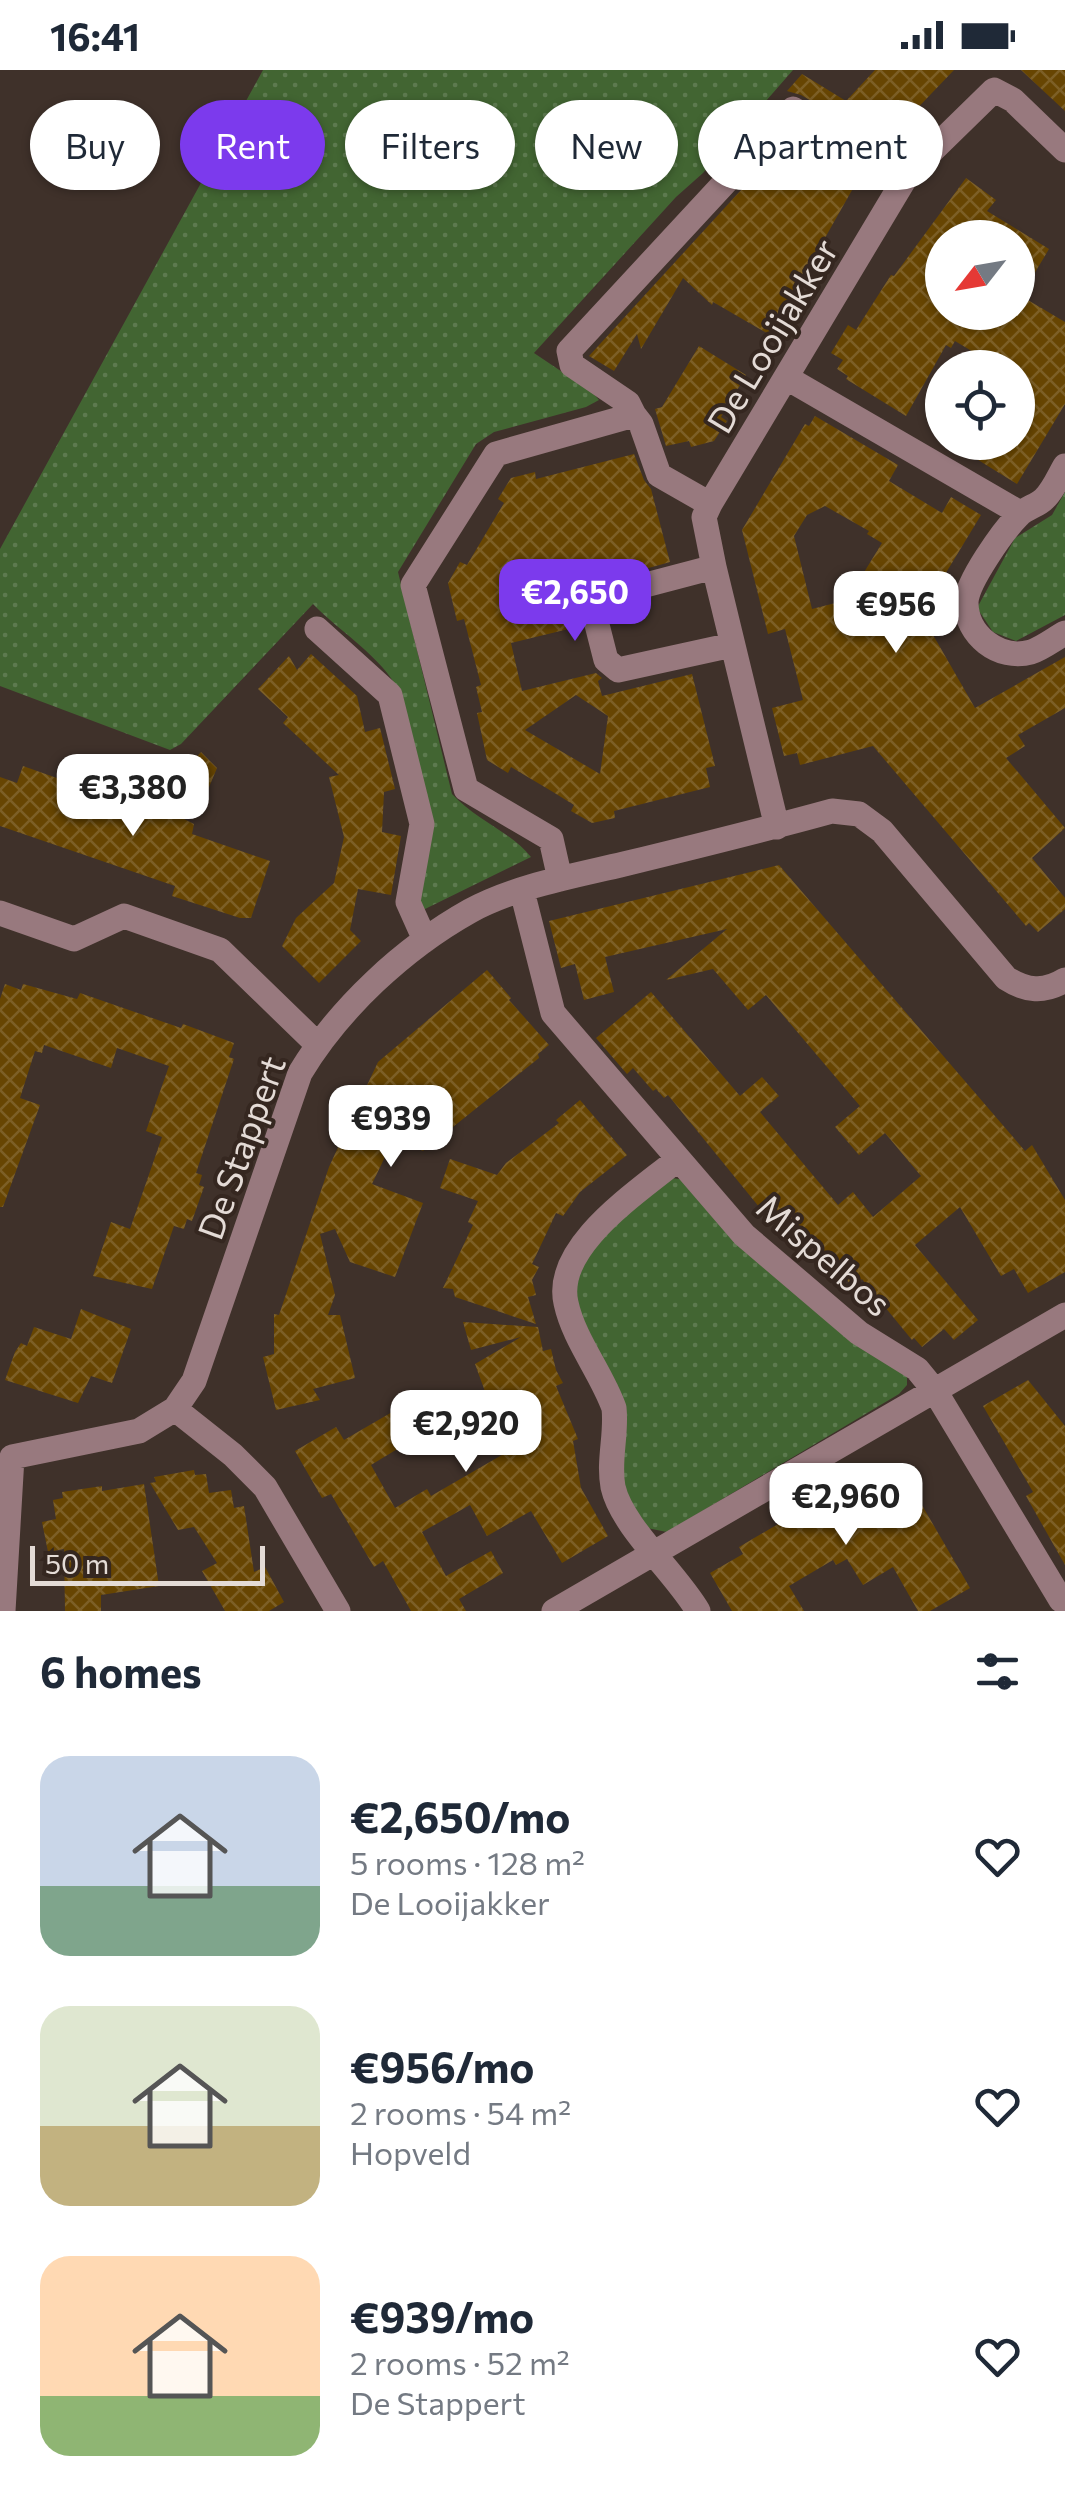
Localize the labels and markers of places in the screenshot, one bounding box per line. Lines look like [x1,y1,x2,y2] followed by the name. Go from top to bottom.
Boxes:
[494,559,656,644] pin: €2,650
[837,571,955,656] pin: €956
[52,754,214,839] pin: €3,380
[332,1085,450,1170] pin: €939
[385,1390,547,1475] pin: €2,920
[765,1463,927,1548] pin: €2,960

